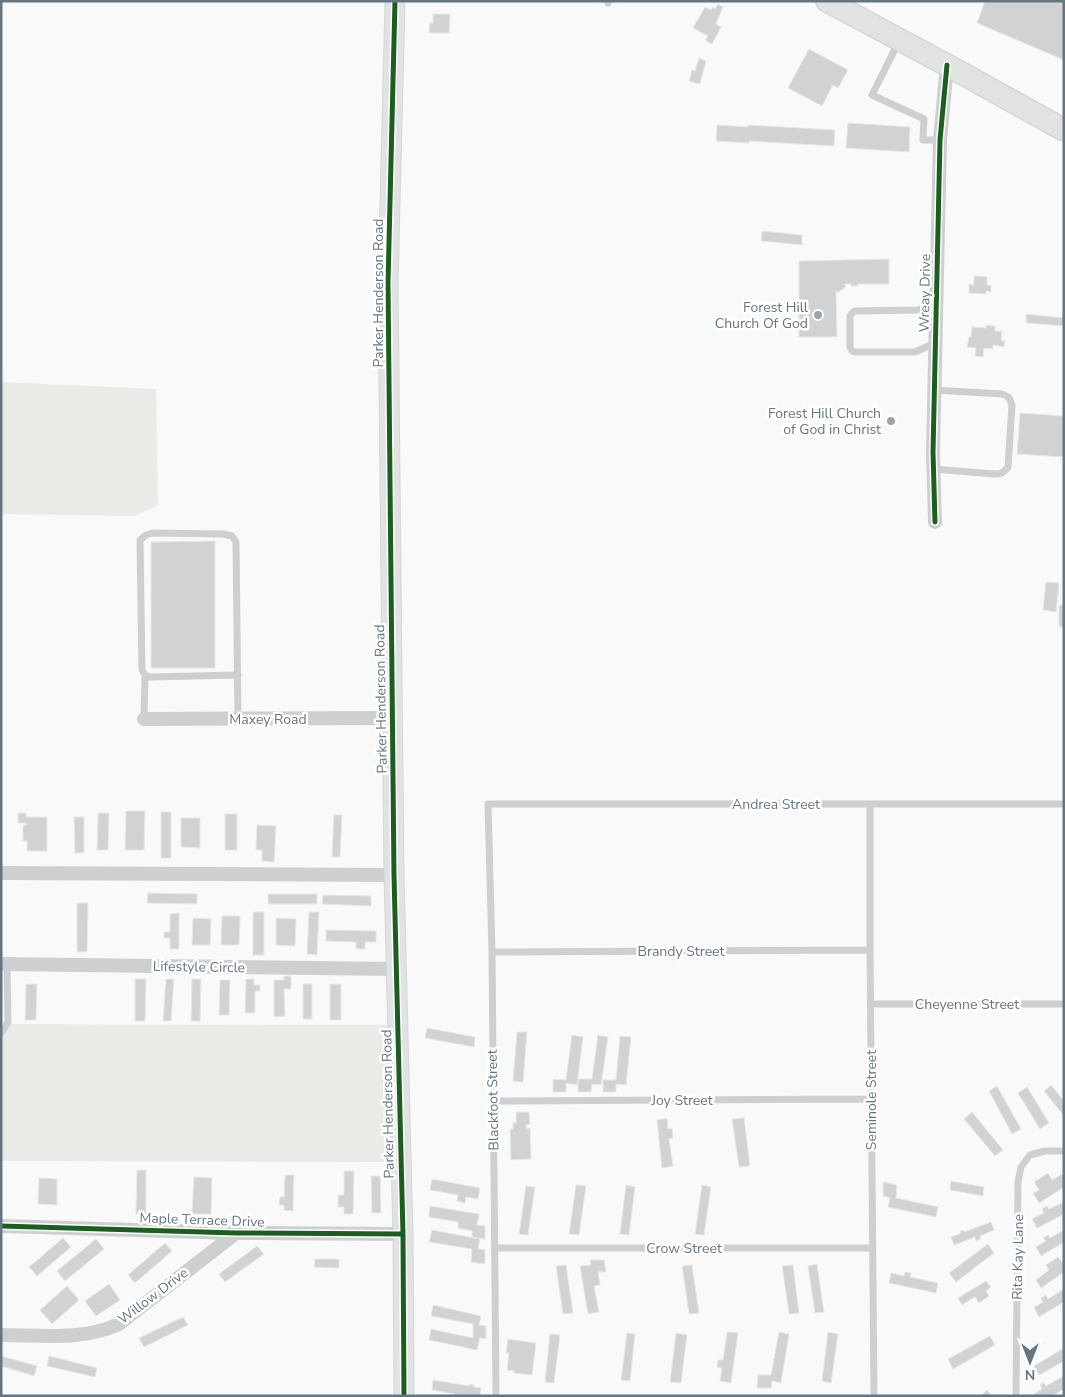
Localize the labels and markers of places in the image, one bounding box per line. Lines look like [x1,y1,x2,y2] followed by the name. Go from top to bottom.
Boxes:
[715,298,809,333] place label: Forest Hill Church Of God
[812,309,824,321] marker: Forest Hill Church Of God
[768,404,881,439] place label: Forest Hill Church of God in Christ
[885,415,897,427] marker: Forest Hill Church of God in Christ

